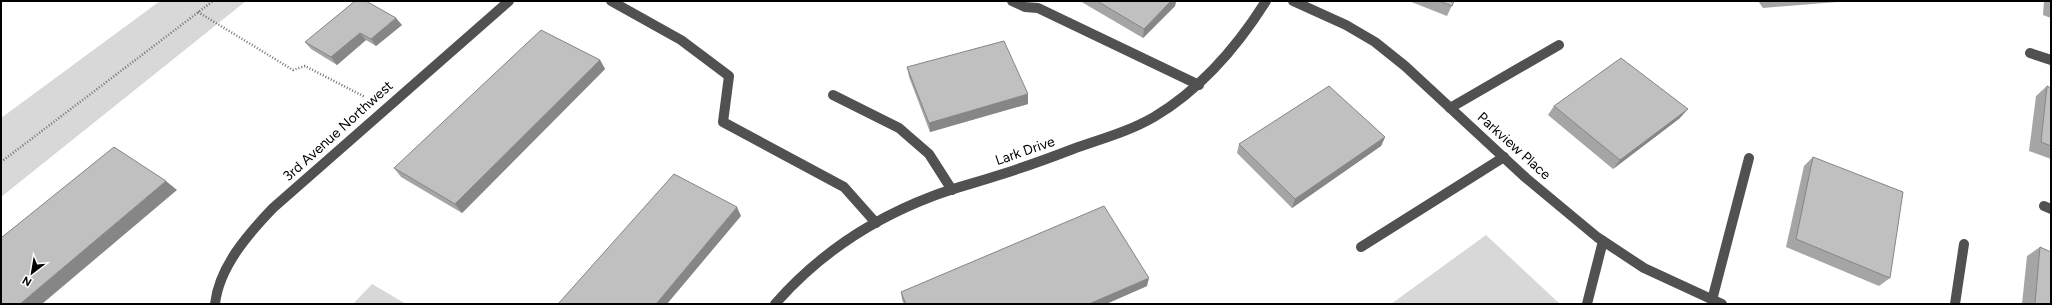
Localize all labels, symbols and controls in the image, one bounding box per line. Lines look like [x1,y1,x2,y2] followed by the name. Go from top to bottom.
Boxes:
[280,77,396,185] street label: 3rd Avenue Northwest
[1474,109,1554,184] street label: Parkview Place
[993,133,1057,169] street label: Lark Drive
[12,253,52,293] north arrow
[20,273,34,289] text: N

